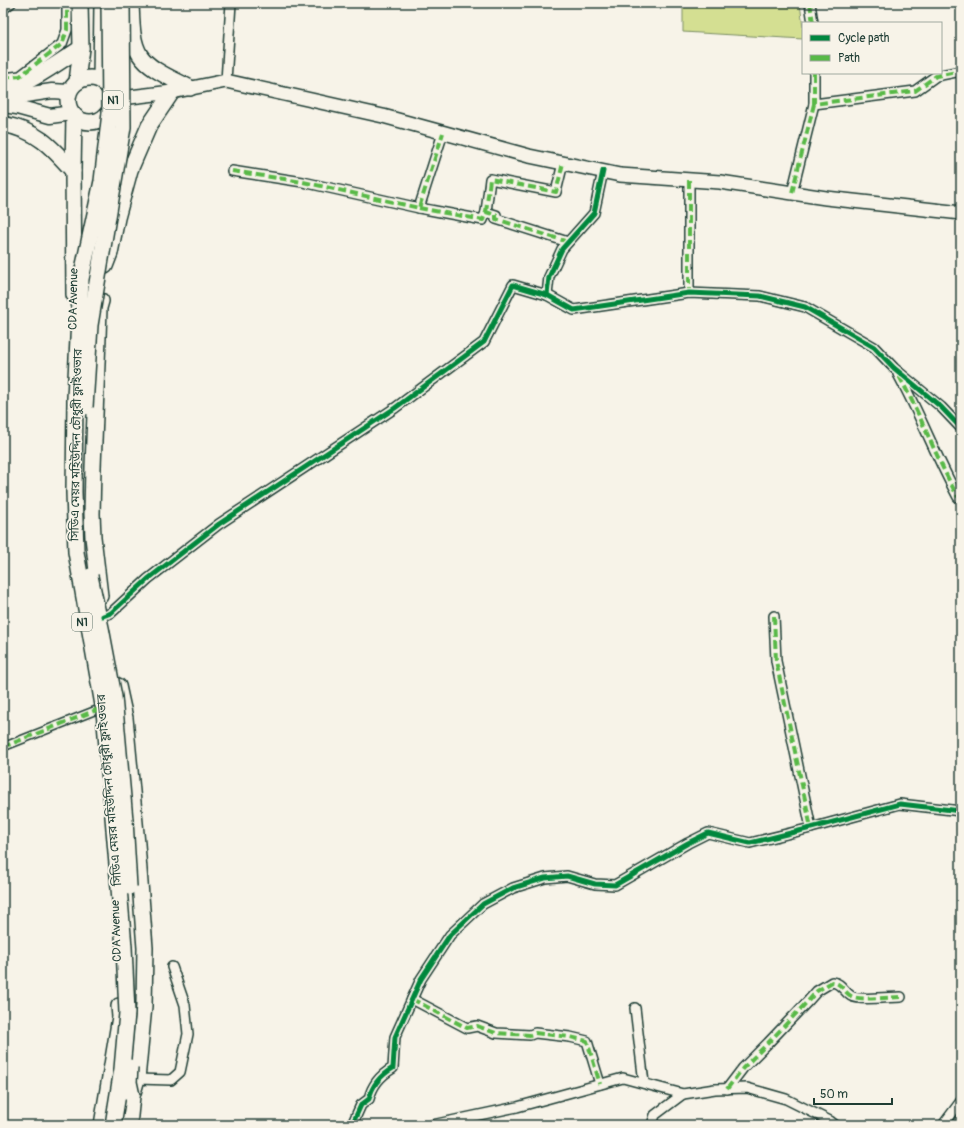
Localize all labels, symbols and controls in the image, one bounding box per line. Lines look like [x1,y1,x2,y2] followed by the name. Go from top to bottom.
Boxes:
[802,22,942,74] legend
[838,31,890,46] text: Cycle path
[838,51,860,66] text: Path
[103,91,123,109] road number: N1
[65,268,82,330] street label: CDA Avenue
[66,348,86,542] street label: সিডিএ মেয়র মহিউদ্দিন চৌধুরী ফ্লাইওভার
[72,613,92,631] road number: N1
[93,693,125,887] street label: সিডিএ মেয়র মহিউদ্দিন চৌধুরী ফ্লাইওভার
[108,900,125,962] street label: CDA Avenue
[814,1080,892,1106] scale bar
[820,1087,848,1102] text: 50 m

